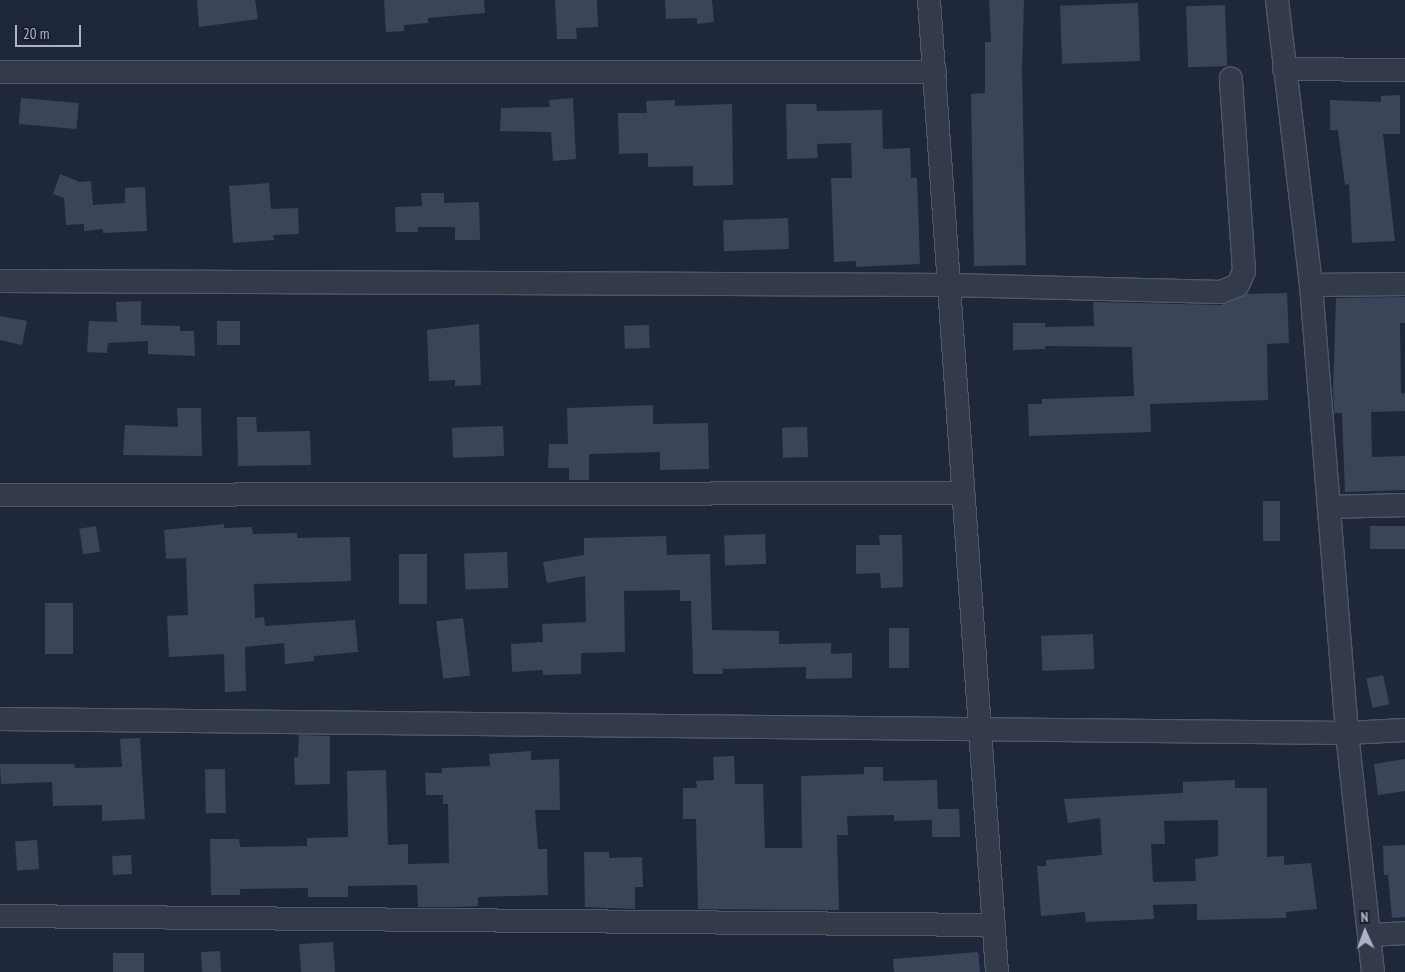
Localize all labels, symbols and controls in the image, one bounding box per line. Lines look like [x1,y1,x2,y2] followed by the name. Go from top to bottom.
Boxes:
[18,15,84,47] scale bar
[23,24,49,43] text: 20 m
[1340,907,1390,957] north arrow
[1360,908,1369,926] text: N

